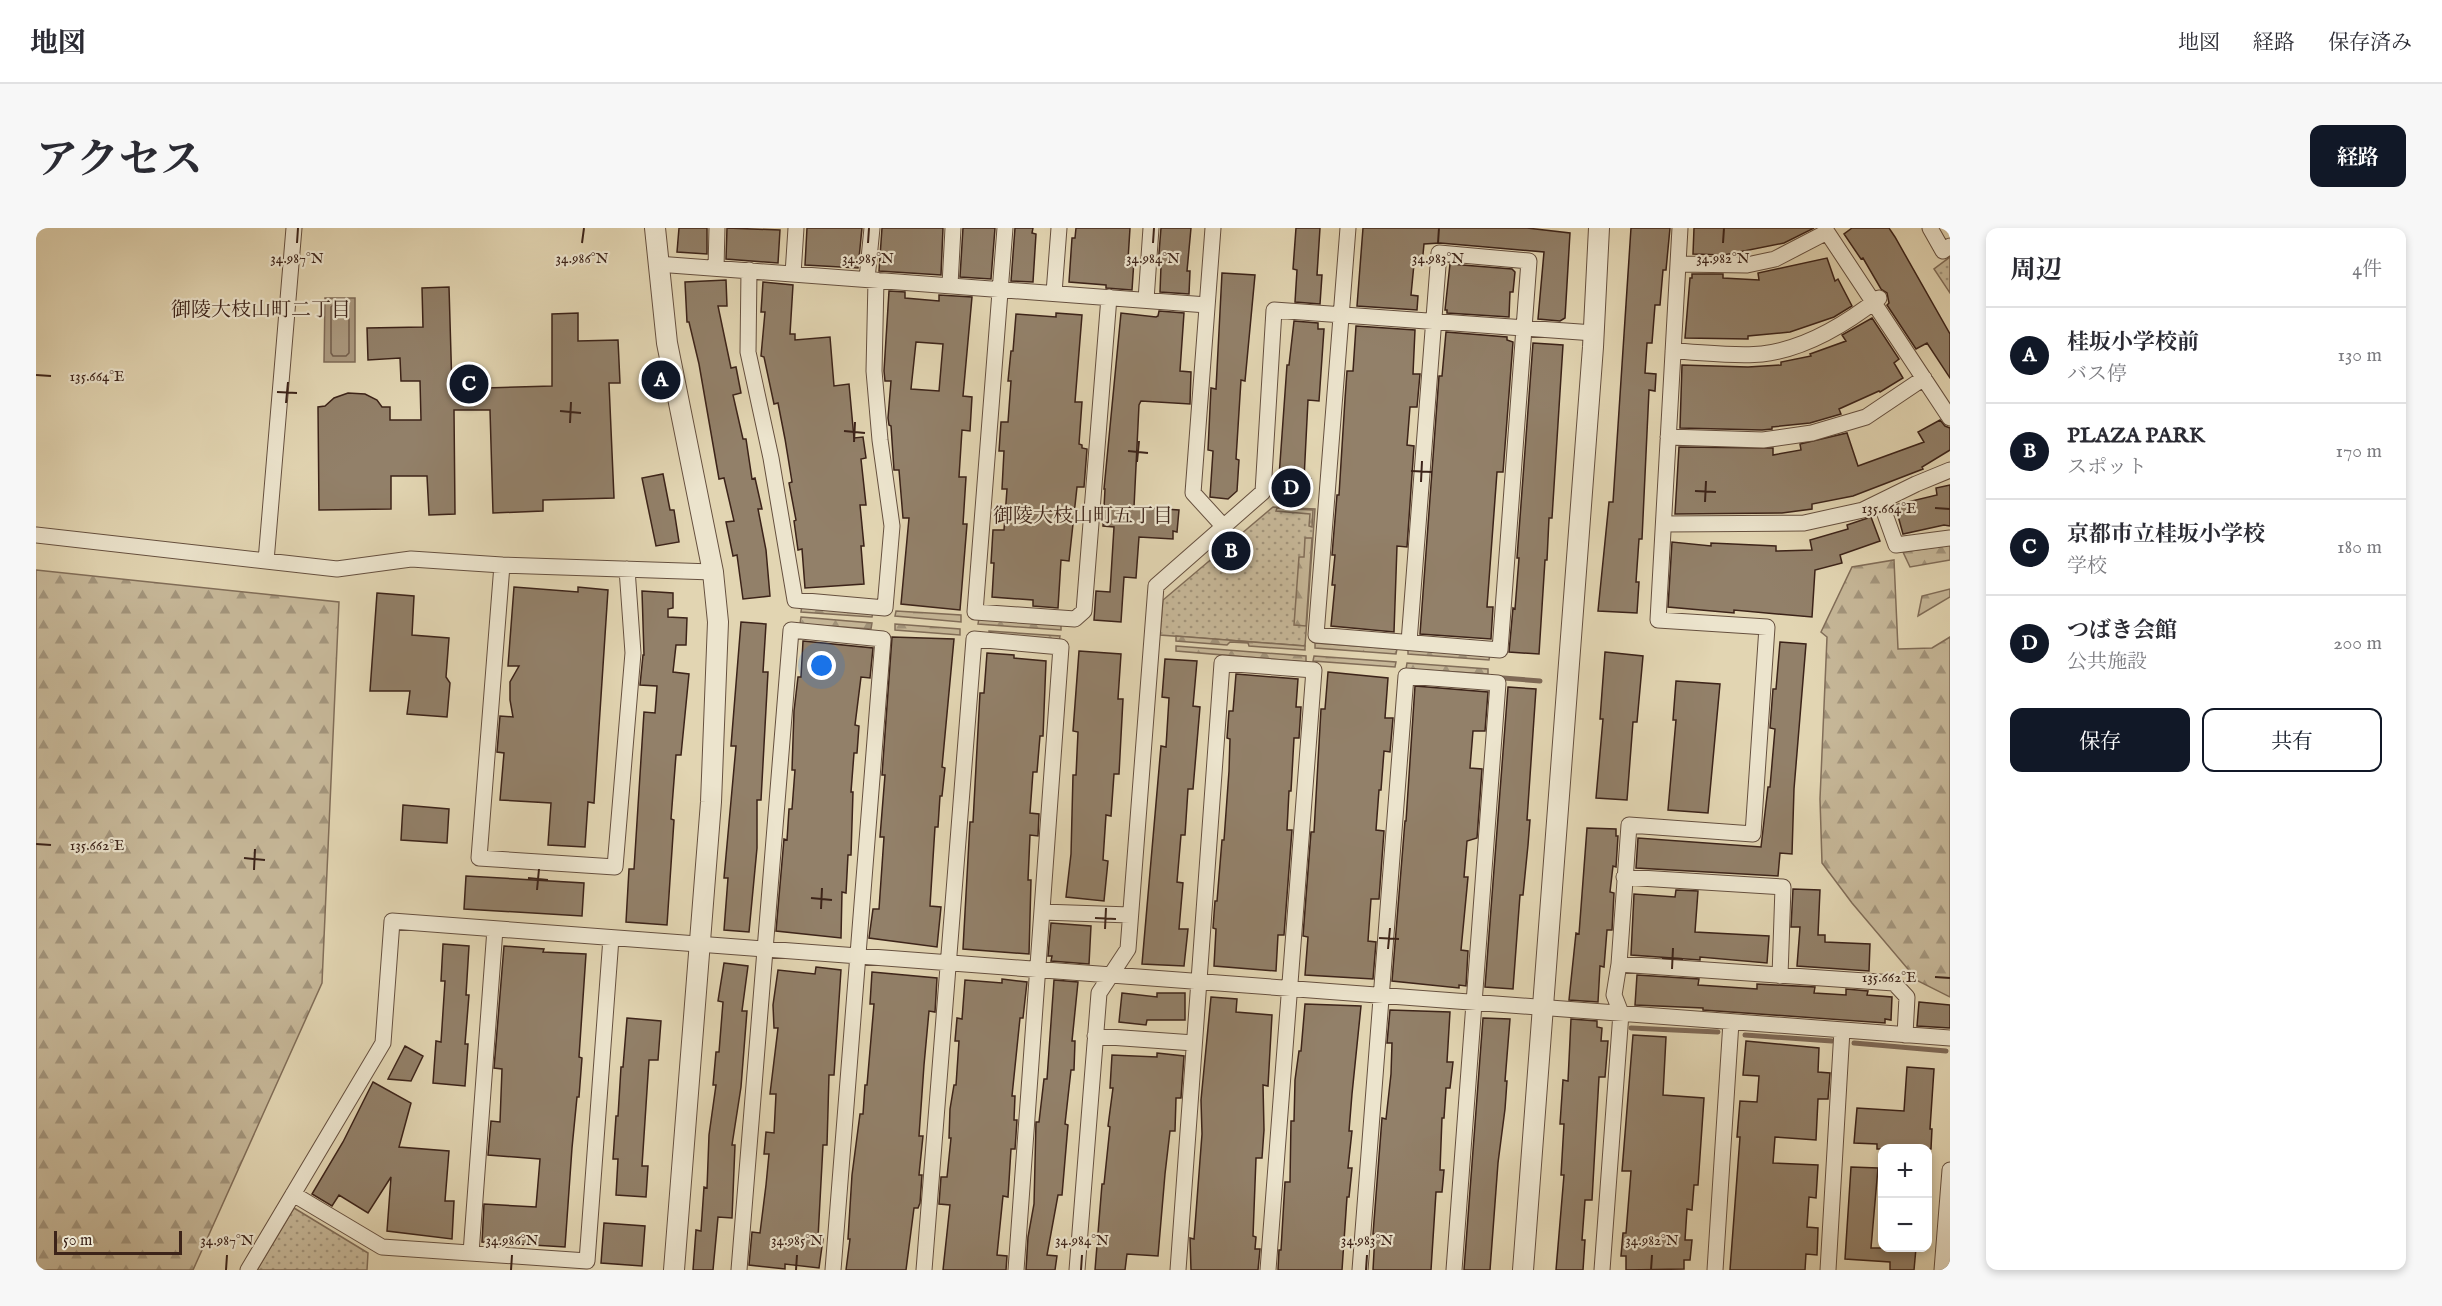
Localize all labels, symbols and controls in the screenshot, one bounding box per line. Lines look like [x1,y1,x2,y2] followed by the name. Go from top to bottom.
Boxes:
[30,27,86,62] text: 地図
[2178,30,2220,57] text: 地図
[2253,30,2295,57] text: 経路
[2328,30,2412,57] text: 保存済み
[2310,125,2406,187] button: 経路
[36,135,203,188] text: アクセス
[270,249,324,268] text: 34.987°N
[556,249,609,268] text: 34.986°N
[842,249,894,268] text: 34.985°N
[1126,249,1180,268] text: 34.984°N
[1412,249,1464,268] text: 34.983°N
[1696,249,1750,268] text: 34.982°N
[2010,254,2062,287] text: 周辺
[2352,257,2382,282] text: 4件
[171,298,351,323] district label: 御陵大枝山町二丁目
[2067,329,2199,357] text: 桂坂小学校前
[2023,343,2036,368] text: A
[2337,343,2382,368] text: 130 m
[642,358,680,402] pin: A
[450,362,488,406] pin: C
[2067,362,2127,387] text: バス停
[70,367,125,386] text: 135.664°E
[2067,422,2205,450] text: PLAZA PARK
[2023,439,2036,464] text: B
[2336,439,2382,464] text: 170 m
[2067,455,2147,480] text: スポット
[1272,466,1310,510] pin: D
[1862,499,1917,518] text: 135.664°E
[993,504,1173,529] district label: 御陵大枝山町五丁目
[2067,521,2265,549] text: 京都市立桂坂小学校
[1212,528,1250,574] pin: B
[2022,535,2037,560] text: C
[2337,535,2382,560] text: 180 m
[2067,554,2107,579] text: 学校
[2067,617,2177,645] text: つばき会館
[2021,631,2038,656] text: D
[2333,631,2382,656] text: 200 m
[2067,650,2147,675] text: 公共施設
[807,651,836,680] your location
[2010,708,2190,772] button: 保存
[2202,708,2382,772] button: 共有
[70,836,124,855] text: 135.662°E
[1862,968,1916,987] text: 135.662°E
[1878,1144,1932,1252] map controls
[1878,1144,1932,1198] button: +
[1878,1198,1932,1252] button: −
[54,1228,182,1256] scale bar
[63,1231,92,1251] text: 50 m
[200,1231,254,1250] text: 34.987°N
[486,1231,539,1250] text: 34.986°N
[771,1231,823,1250] text: 34.985°N
[1055,1231,1109,1250] text: 34.984°N
[1341,1231,1393,1250] text: 34.983°N
[1625,1231,1679,1250] text: 34.982°N

